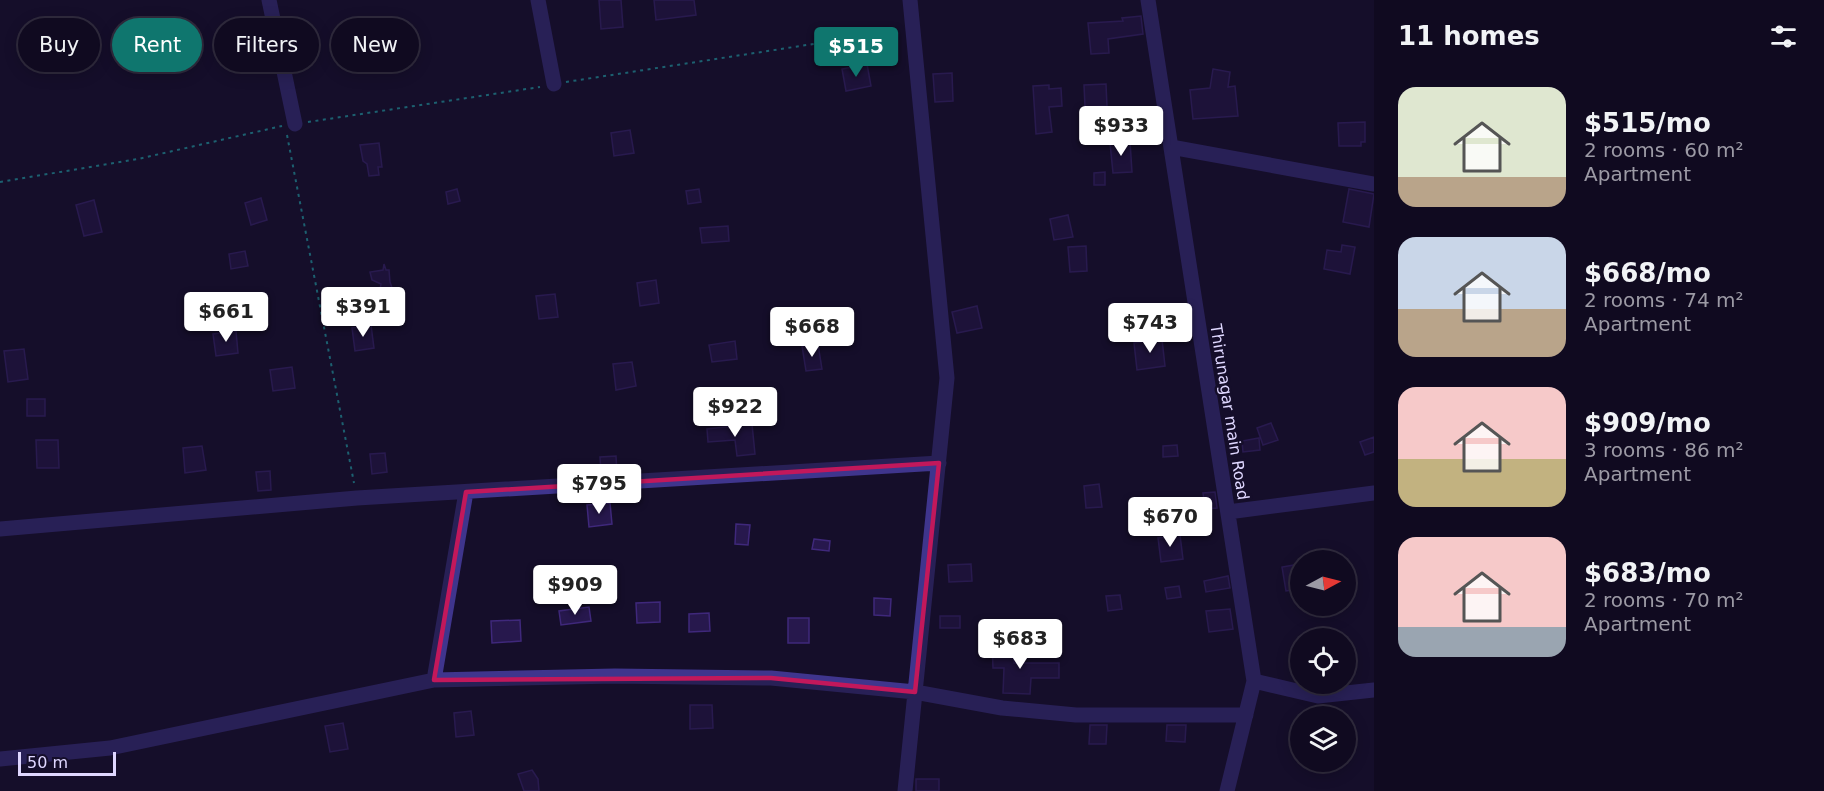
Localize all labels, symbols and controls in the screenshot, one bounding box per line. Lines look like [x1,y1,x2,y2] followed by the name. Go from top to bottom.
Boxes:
[18,18,100,72] chip: Buy
[112,18,202,72] chip: Rent
[214,18,319,72] chip: Filters
[331,18,419,72] chip: New
[1767,20,1800,53] icon: filters
[1398,21,1540,51] text: 11 homes
[820,27,892,78] pin: $515
[828,34,884,58] text: $515
[1085,106,1157,157] pin: $933
[1584,108,1711,138] text: $515/mo
[1446,111,1518,183] icon: home
[1093,113,1149,137] text: $933
[1584,138,1744,162] text: 2 rooms · 60 m²
[1584,162,1691,186] text: Apartment
[1584,258,1711,288] text: $668/mo
[1446,261,1518,333] icon: home
[327,287,399,338] pin: $391
[1584,288,1744,312] text: 2 rooms · 74 m²
[190,292,262,343] pin: $661
[335,294,391,318] text: $391
[198,299,254,323] text: $661
[1114,303,1186,354] pin: $743
[776,307,848,358] pin: $668
[1122,310,1178,334] text: $743
[1584,312,1691,336] text: Apartment
[784,314,840,338] text: $668
[1206,322,1253,501] street label: Thirunagar main Road
[699,387,771,438] pin: $922
[707,394,763,418] text: $922
[1584,408,1711,438] text: $909/mo
[1446,411,1518,483] icon: home
[1584,438,1744,462] text: 3 rooms · 86 m²
[1584,462,1691,486] text: Apartment
[563,464,635,515] pin: $795
[571,471,627,495] text: $795
[1134,497,1206,548] pin: $670
[1142,504,1198,528] text: $670
[1290,550,1356,616] north arrow
[1290,550,1356,772] map controls
[1584,558,1711,588] text: $683/mo
[1446,561,1518,633] icon: home
[539,565,611,616] pin: $909
[547,572,603,596] text: $909
[1584,588,1744,612] text: 2 rooms · 70 m²
[1584,612,1691,636] text: Apartment
[984,619,1056,670] pin: $683
[992,626,1048,650] text: $683
[1290,628,1356,694] button: locate
[1290,706,1356,772] button: layers
[18,749,116,776] scale bar
[27,753,68,772] text: 50 m

